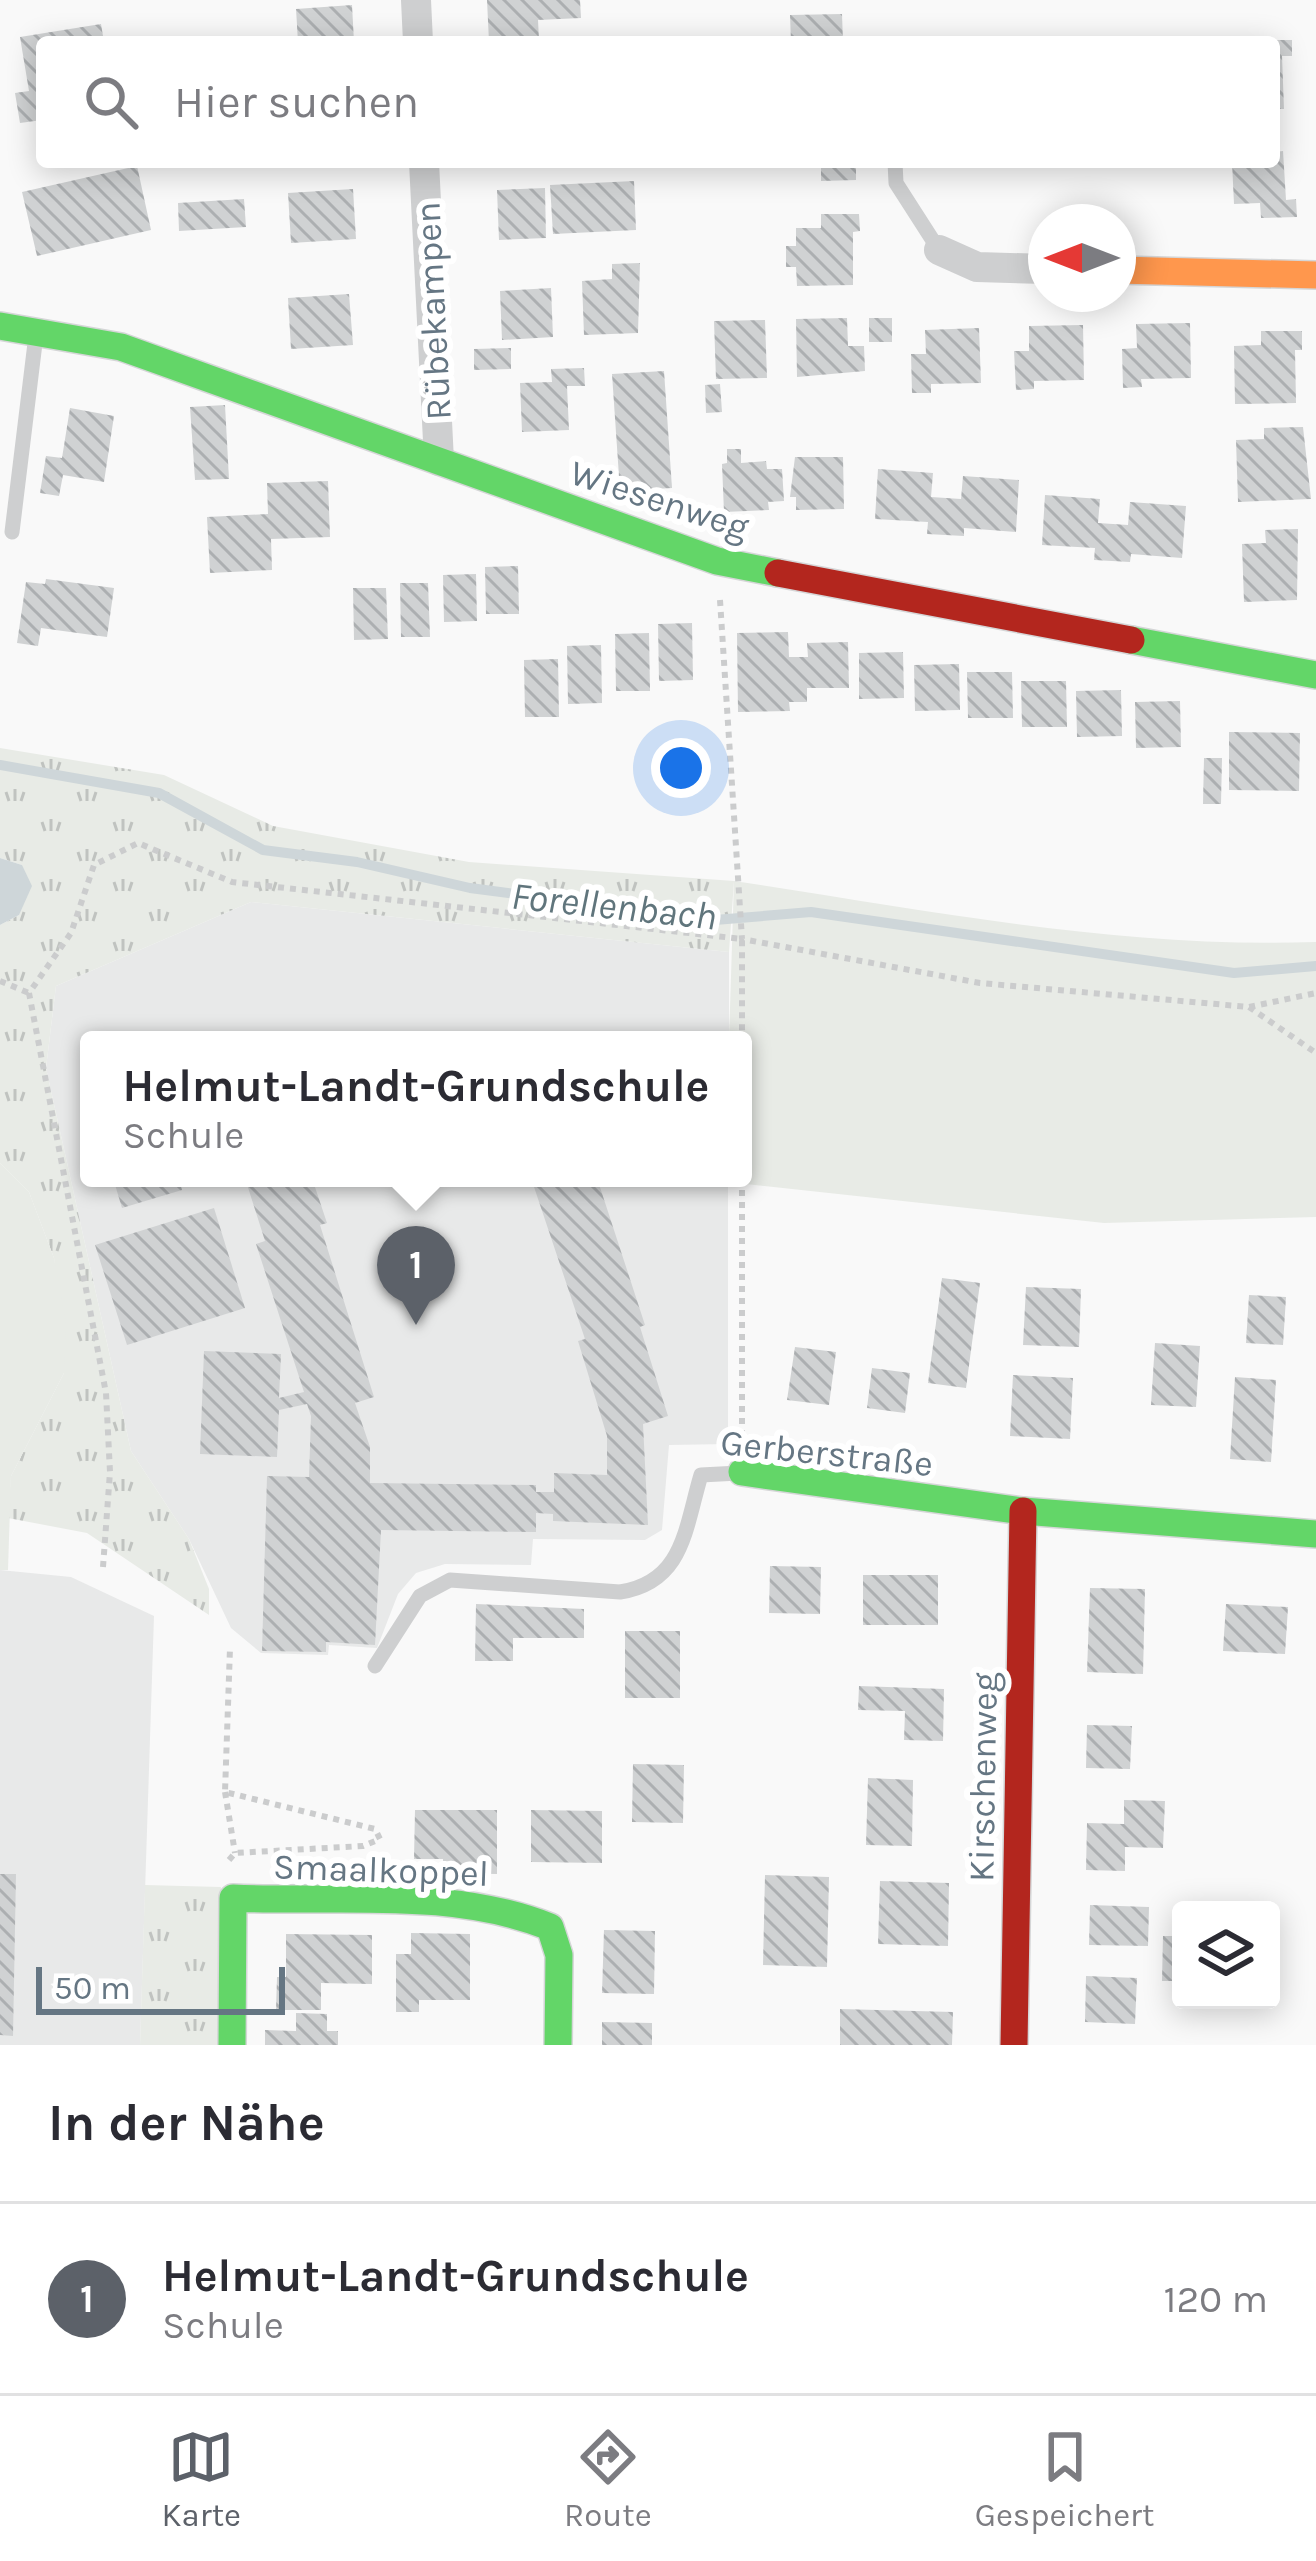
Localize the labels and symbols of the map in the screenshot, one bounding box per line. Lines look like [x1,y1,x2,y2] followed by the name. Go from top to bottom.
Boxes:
[406,201,460,421] street label: Rübekampen
[1028,204,1136,312] north arrow
[565,451,754,549] street label: Wiesenweg
[651,738,711,798] your location
[509,872,719,940] water label: Forellenbach
[377,1226,455,1325] pin: 1
[719,1421,935,1485] street label: Gerberstraße
[960,1672,1006,1882] street label: Kirschenweg
[272,1845,490,1895] street label: Smaalkoppel
[36,1961,285,2014] scale bar

